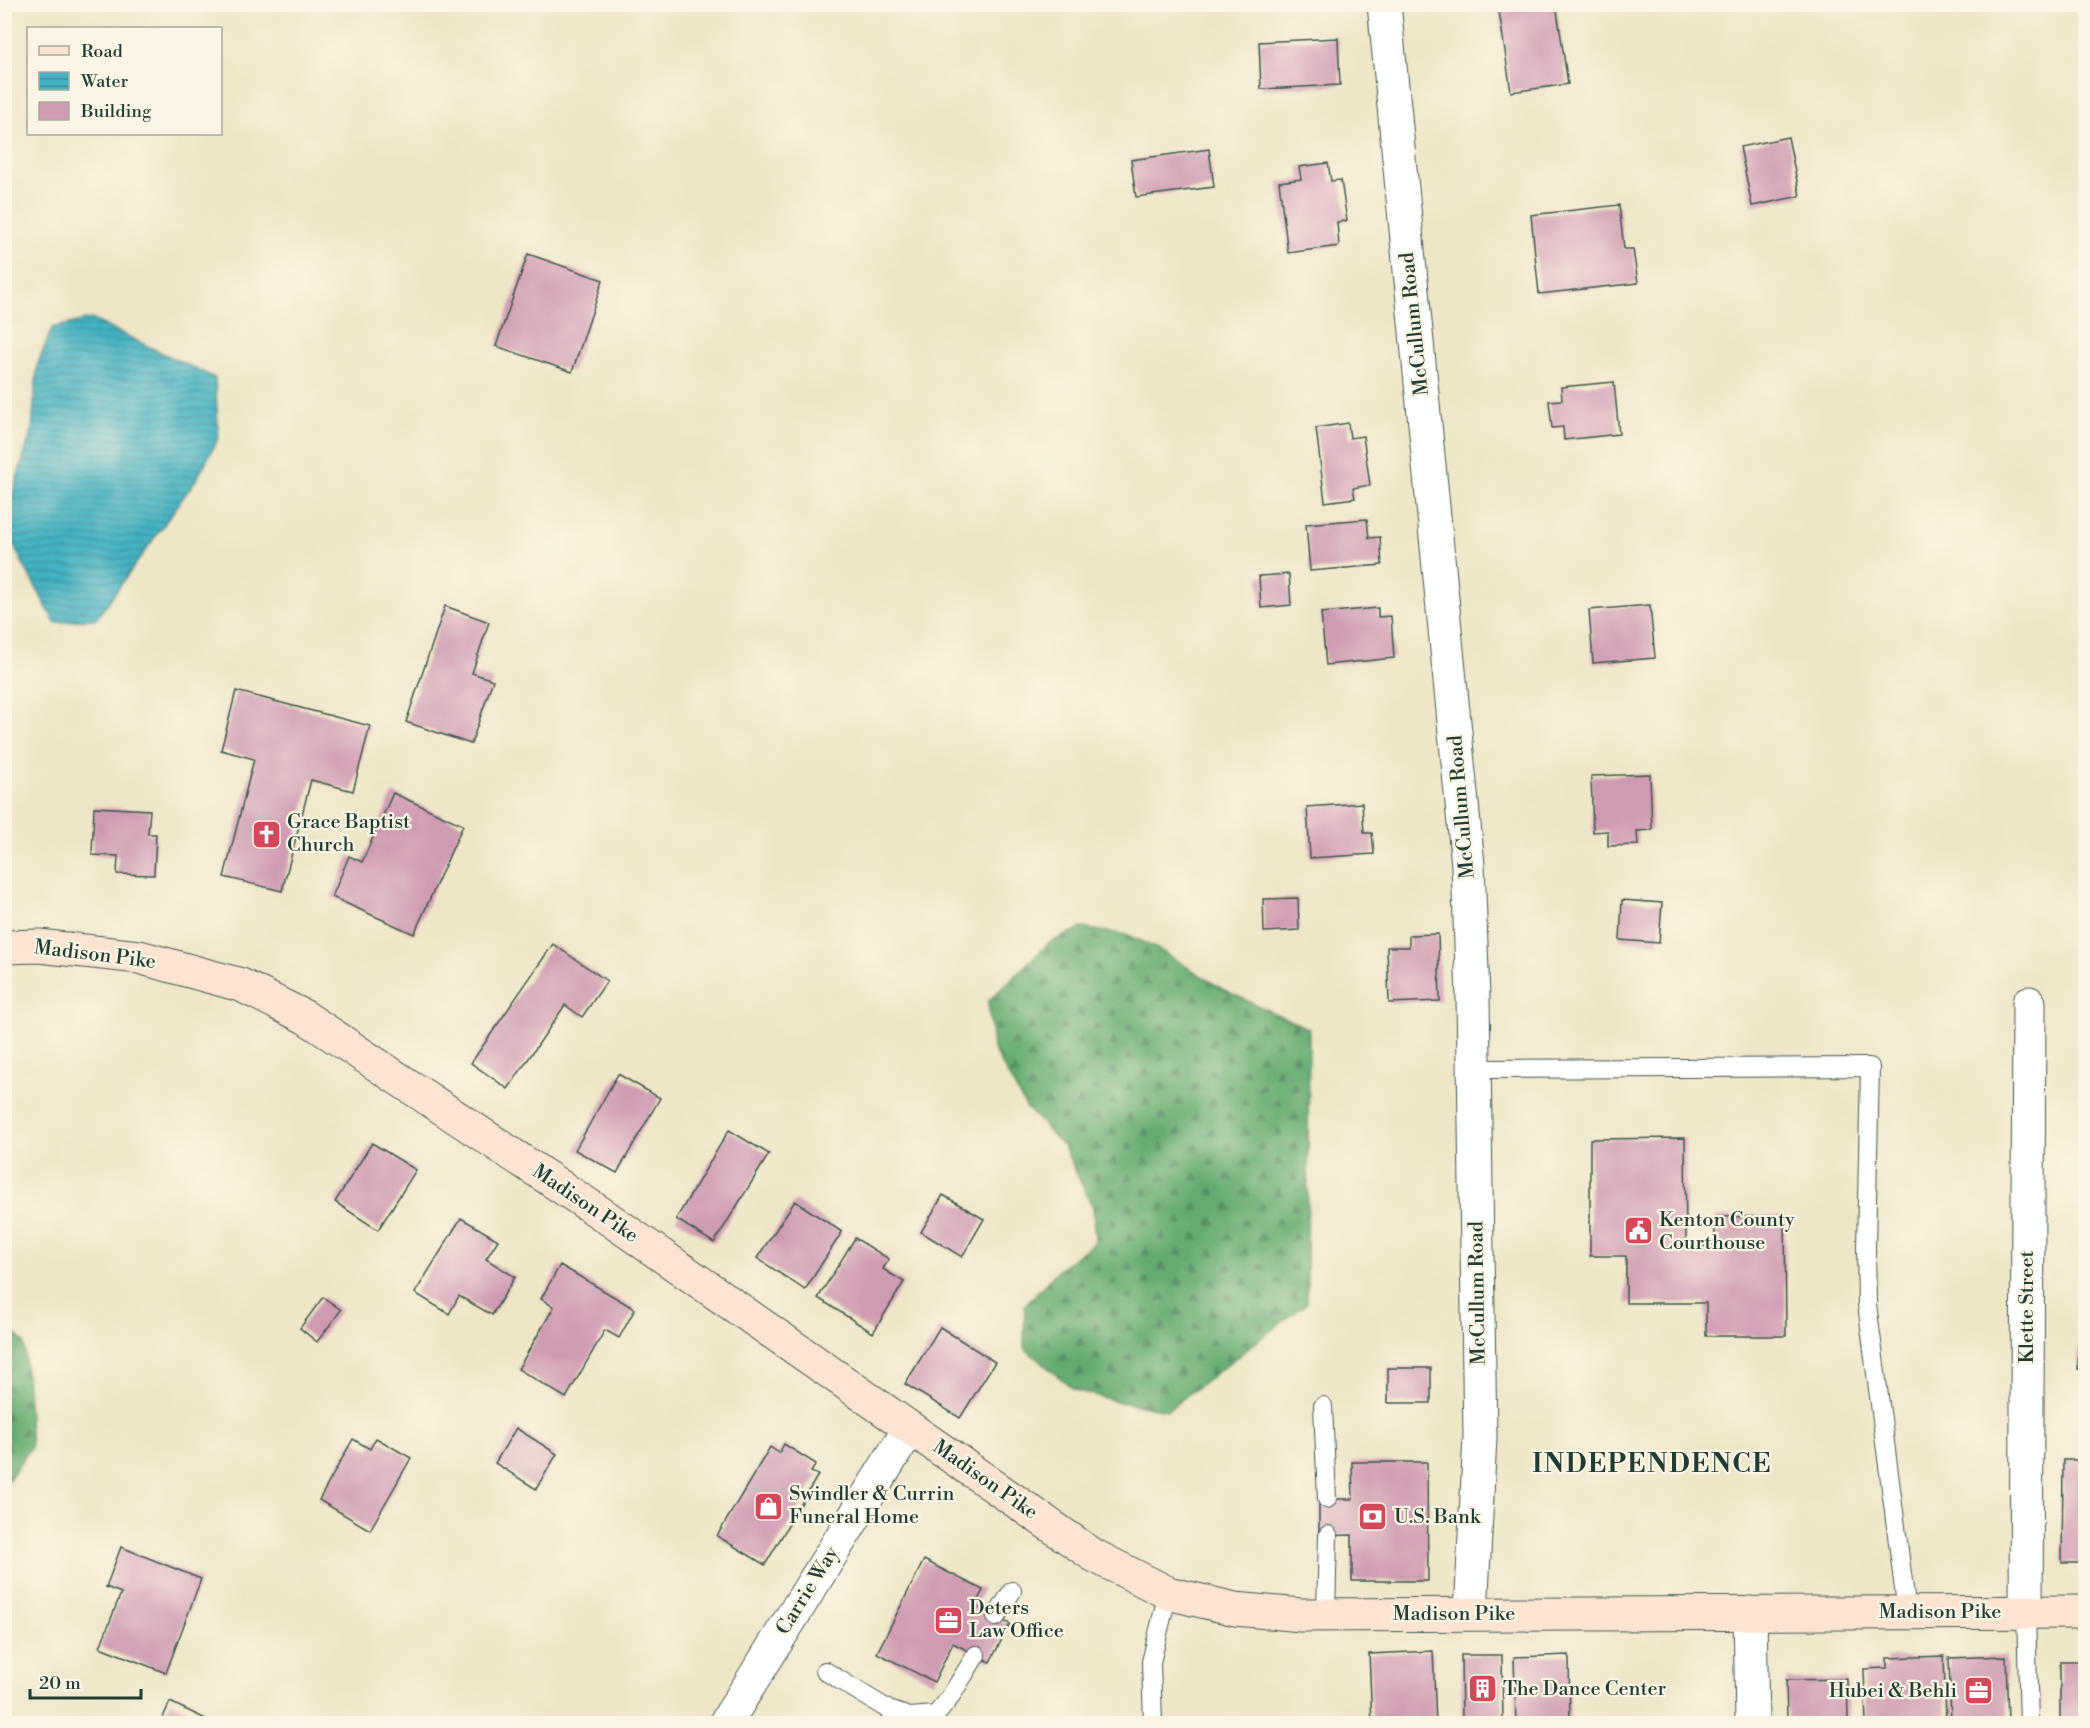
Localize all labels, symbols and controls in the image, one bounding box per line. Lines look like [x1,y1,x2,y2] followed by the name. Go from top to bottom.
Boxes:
[27,27,222,135] legend
[81,40,124,63] text: Road
[80,70,129,93] text: Water
[80,100,152,123] text: Building
[1395,250,1435,397] street label: McCullum Road
[1443,733,1481,880] street label: McCullum Road
[287,810,410,858] place label: Grace Baptist Church
[250,818,282,850] church icon: Grace Baptist Church
[33,935,157,975] street label: Madison Pike
[527,1159,643,1249] street label: Madison Pike
[1659,1208,1795,1256] place label: Kenton County Courthouse
[1622,1215,1654,1247] public building icon: Kenton County Courthouse
[1464,1220,1492,1365] street label: McCullum Road
[2015,1250,2040,1364] street label: Klette Street
[928,1435,1042,1525] street label: Madison Pike
[1532,1448,1772,1480] district label: INDEPENDENCE
[789,1482,955,1530] place label: Swindler & Currin Funeral Home
[752,1490,784,1522] shop icon: Swindler & Currin Funeral Home
[1357,1501,1389,1533] bank icon: U.S. Bank
[1394,1505,1482,1530] place label: U.S. Bank
[771,1542,845,1640] street label: Carrie Way
[969,1596,1064,1644] place label: Deters Law Office
[1879,1600,2001,1625] street label: Madison Pike
[1393,1602,1515,1627] street label: Madison Pike
[932,1604,964,1636] office icon: Deters Law Office
[30,1662,141,1700] scale bar
[39,1672,81,1695] text: 20 m
[1466,1673,1498,1705] building icon: The Dance Center
[1962,1675,1994,1707] office icon: Hubei & Behli
[1503,1677,1667,1702] place label: The Dance Center
[1829,1679,1957,1704] place label: Hubei & Behli

